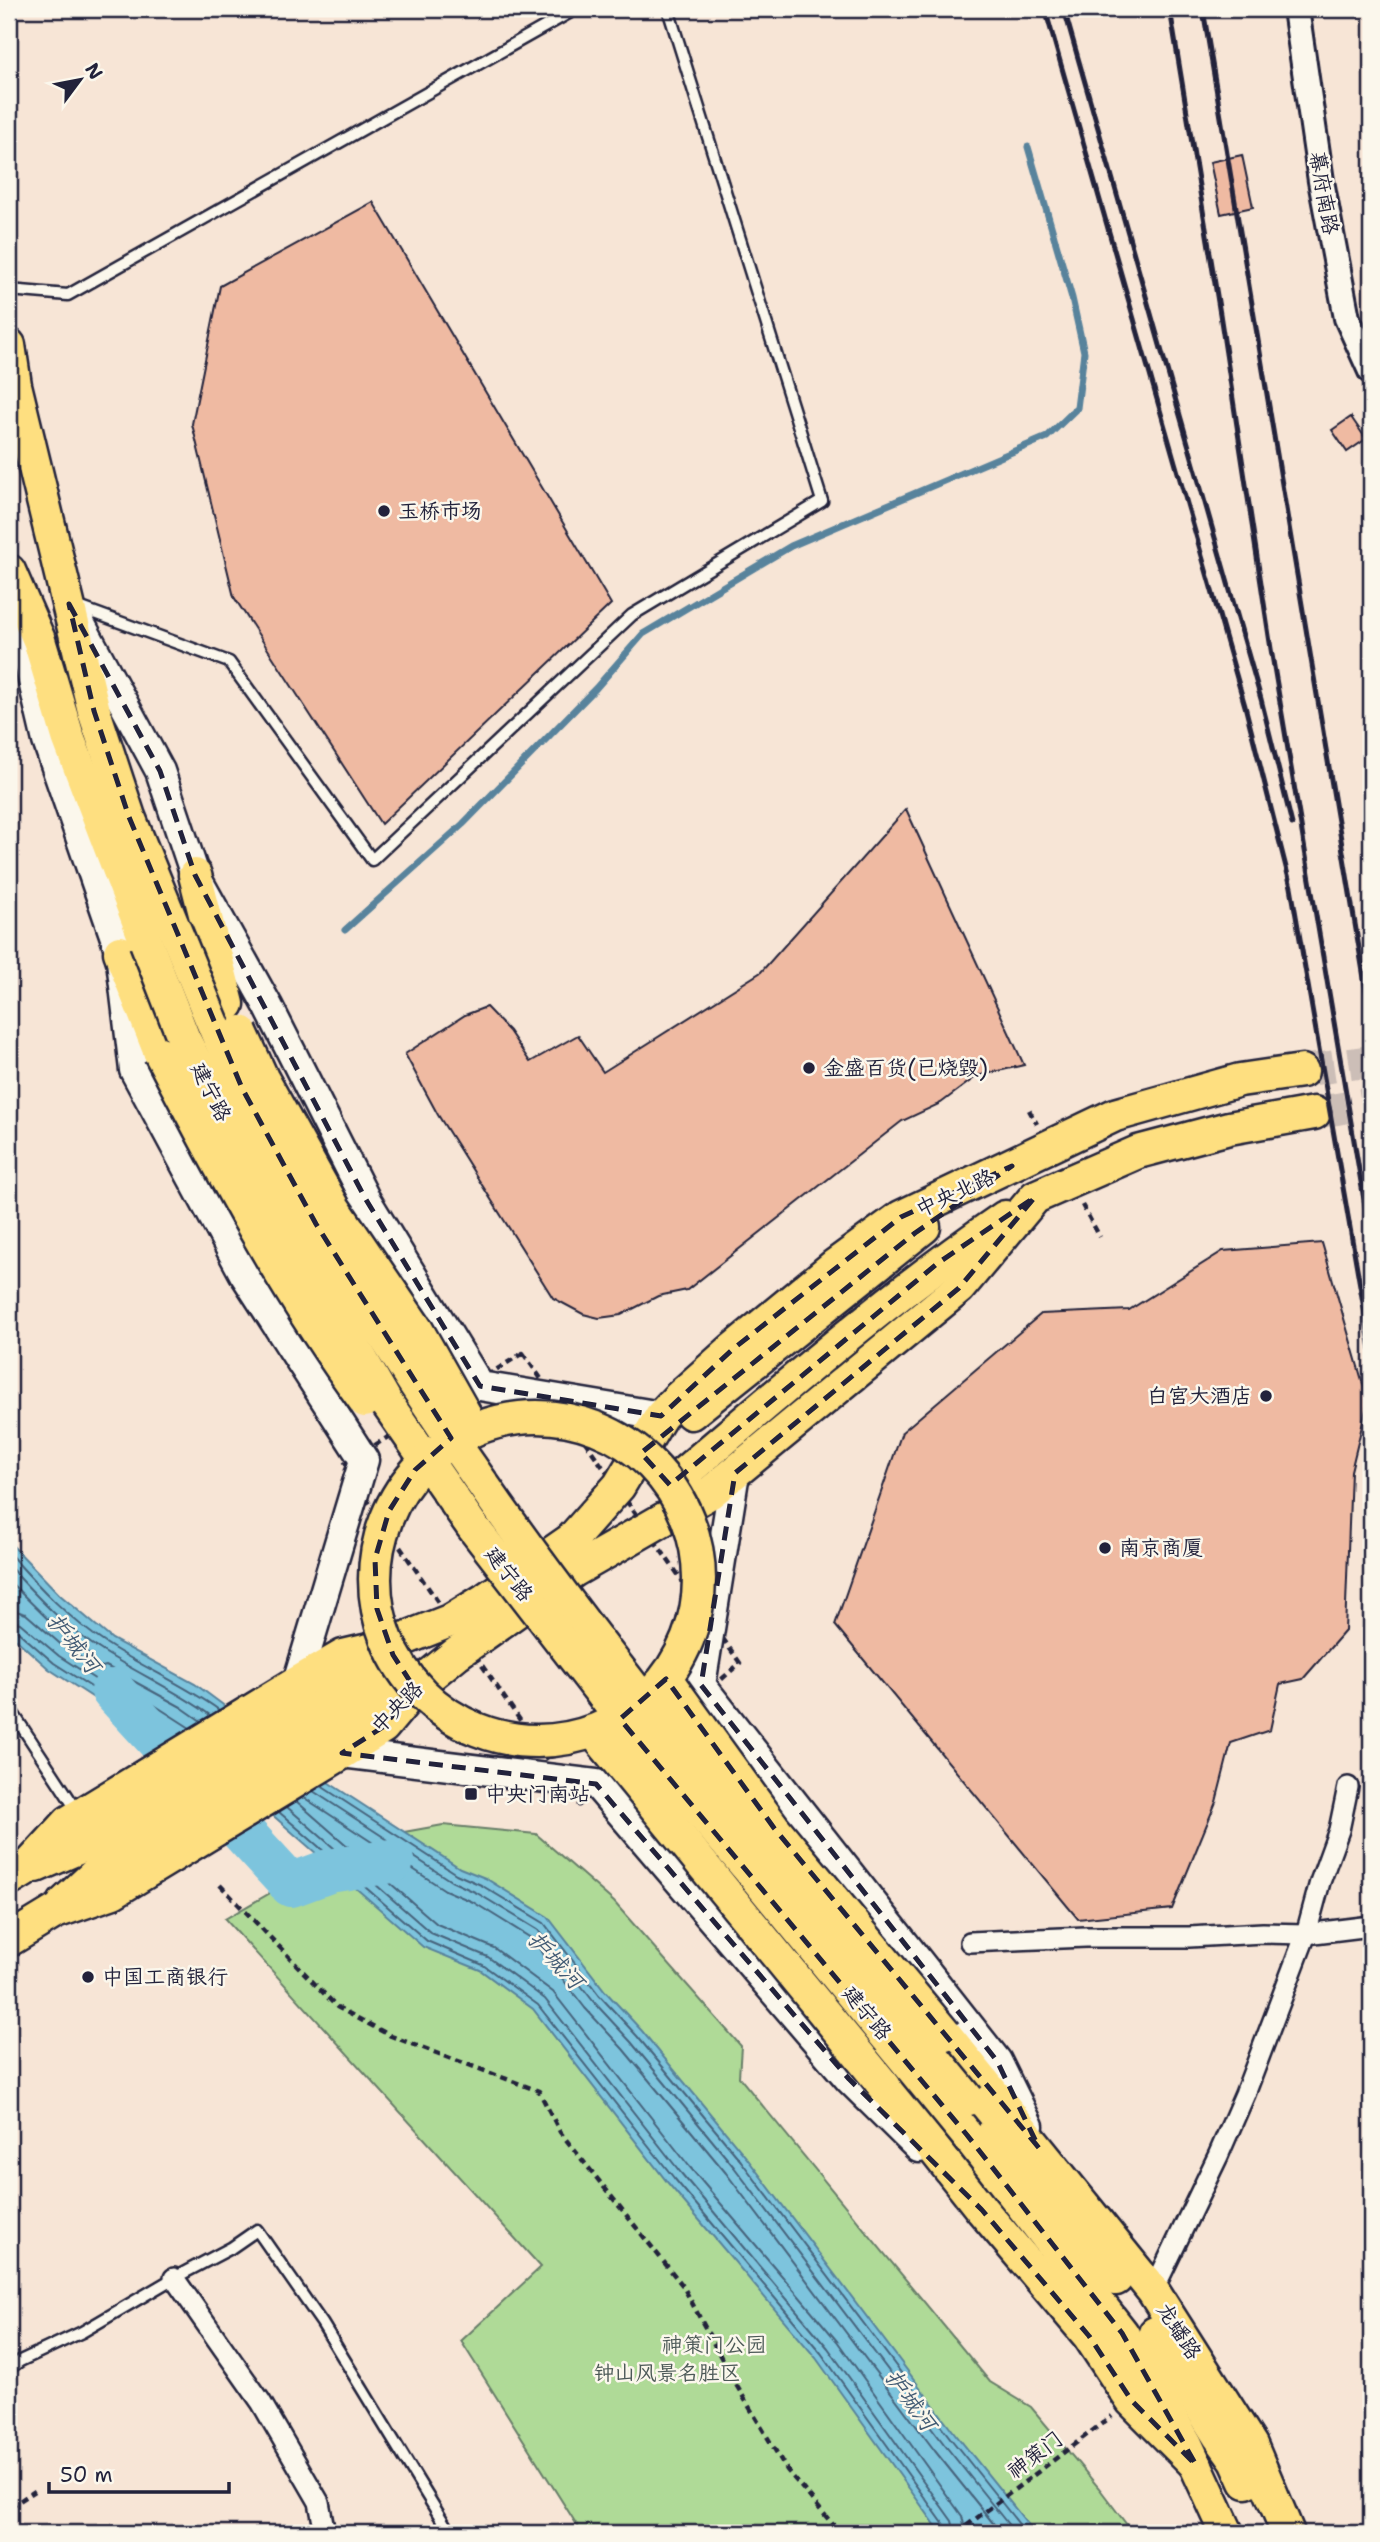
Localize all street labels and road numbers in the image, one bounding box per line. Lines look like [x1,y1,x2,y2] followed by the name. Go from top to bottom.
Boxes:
[1303,149,1345,237] street label: 幕府南路
[184,1058,238,1126] street label: 建宁路
[911,1163,999,1223] street label: 中央北路
[479,1541,539,1607] street label: 建宁路
[365,1675,429,1739] street label: 中央路
[836,1980,898,2046] street label: 建宁路
[1150,2297,1208,2365] street label: 龙蟠路
[1001,2425,1069,2485] street label: 神策门

